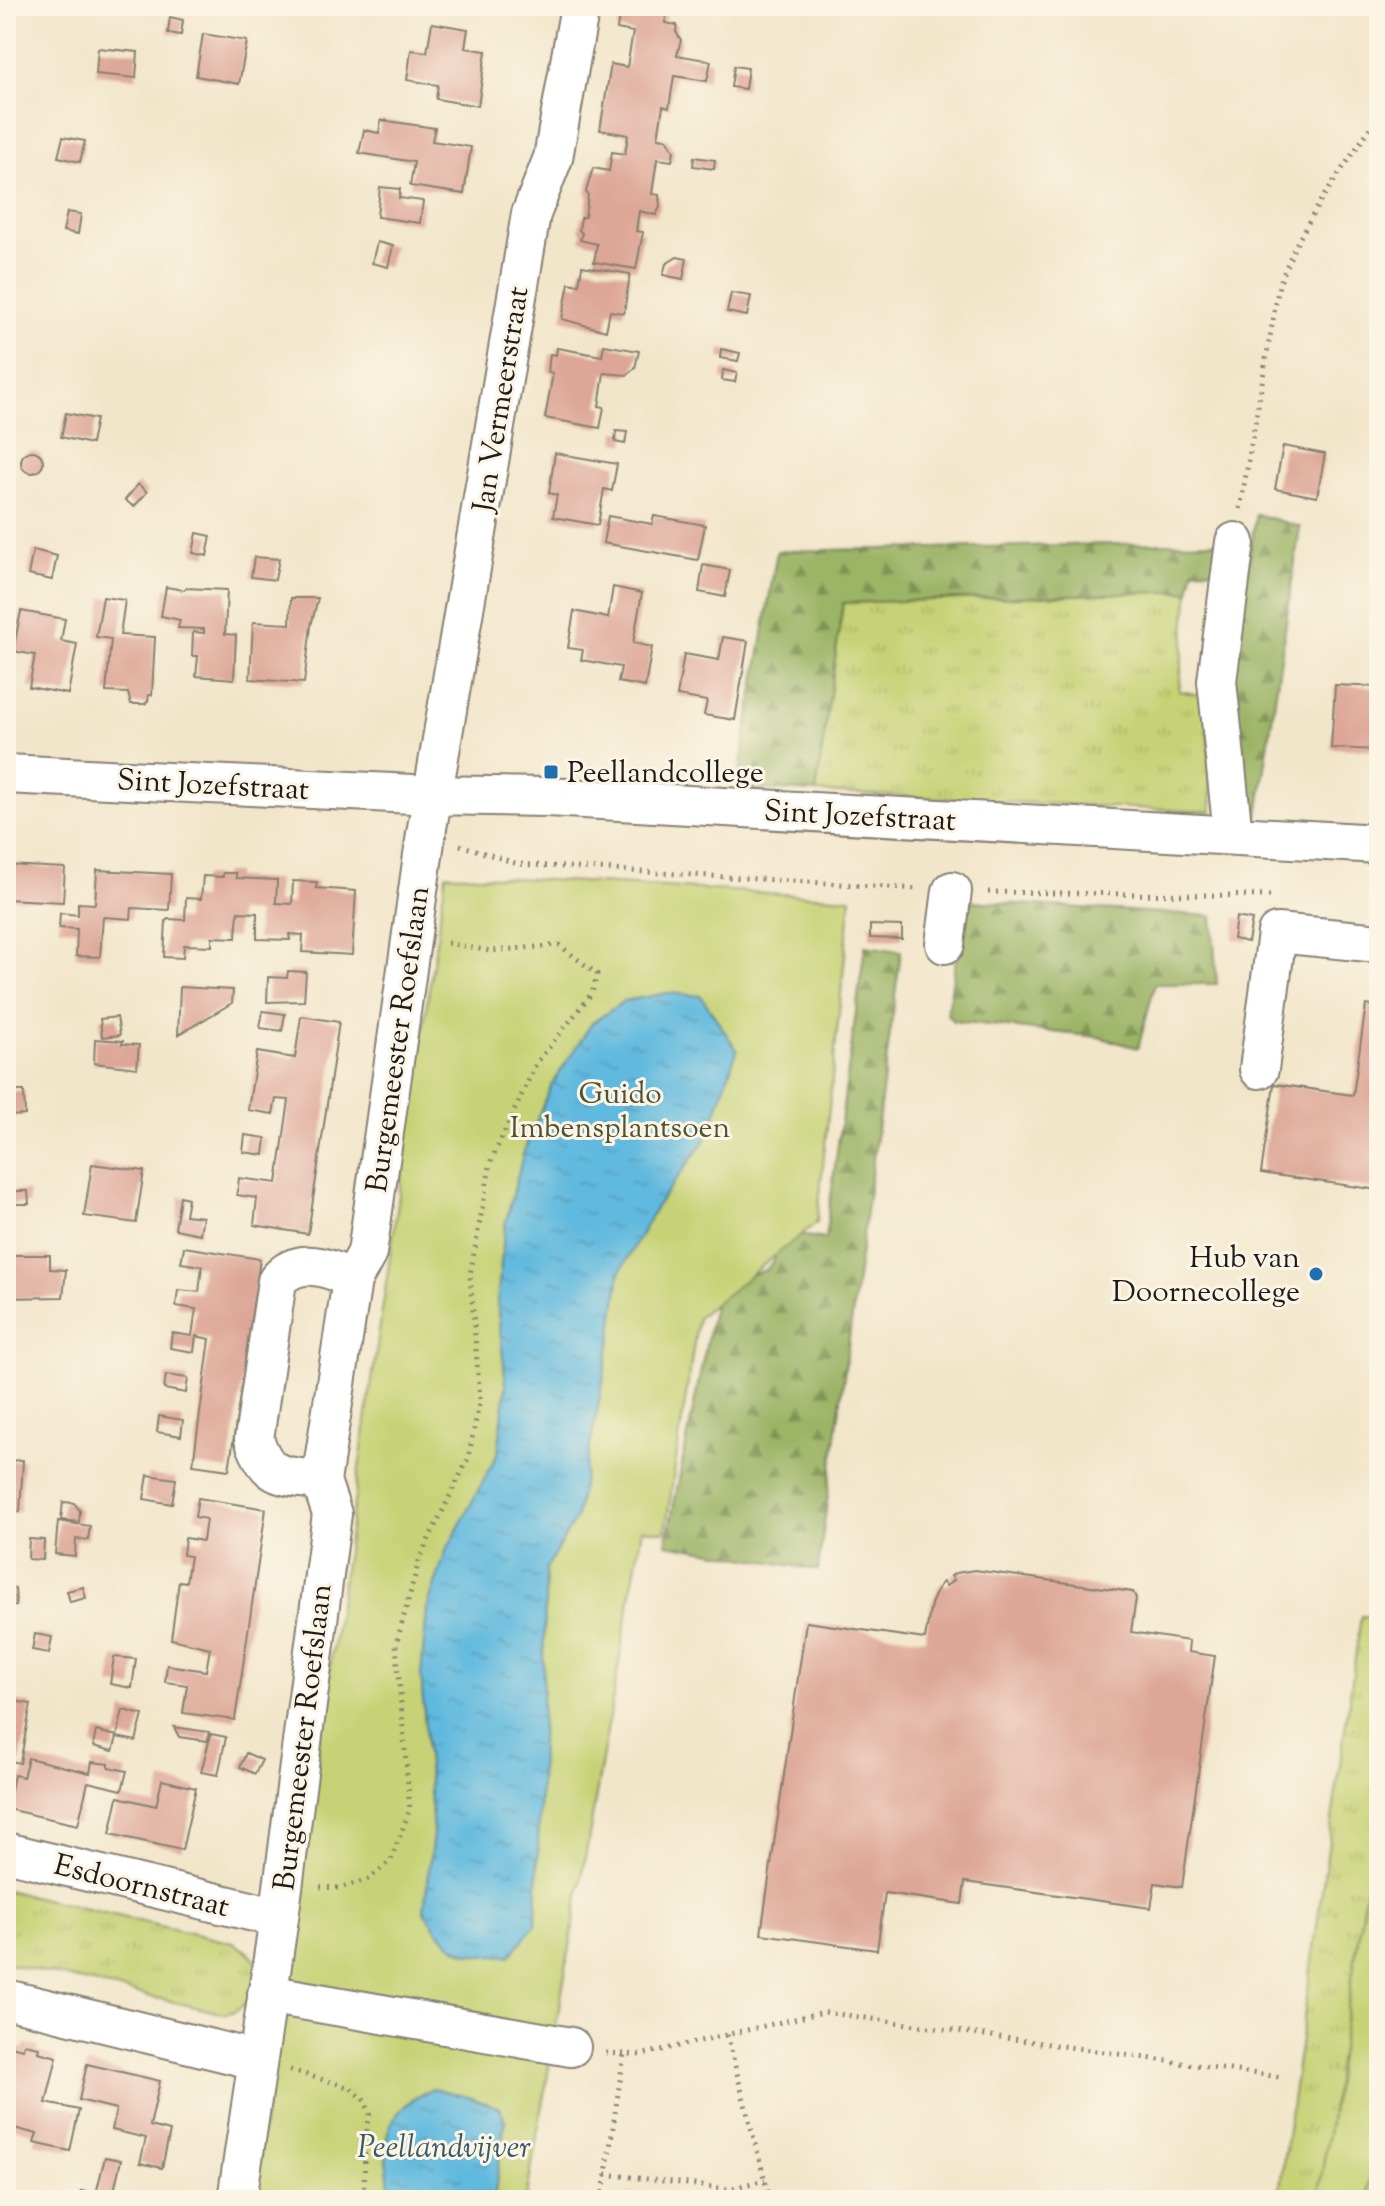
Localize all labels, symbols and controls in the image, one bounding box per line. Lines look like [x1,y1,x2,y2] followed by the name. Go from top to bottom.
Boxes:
[463,284,542,517] street label: Jan Vermeerstraat
[567,753,764,796] place label: Peellandcollege
[116,760,310,813] street label: Sint Jozefstraat
[542,763,560,781] marker: Peellandcollege
[763,791,957,844] street label: Sint Jozefstraat
[357,883,442,1195] street label: Burgemeester Roefslaan
[510,1074,731,1151] park label: Guido Imbensplantsoen
[1112,1238,1300,1315] place label: Hub van Doornecollege
[1307,1265,1325,1283] marker: Hub van Doornecollege
[264,1581,345,1893] street label: Burgemeester Roefslaan
[49,1845,234,1930] street label: Esdoornstraat
[357,2126,531,2172] water label: Peellandvijver

